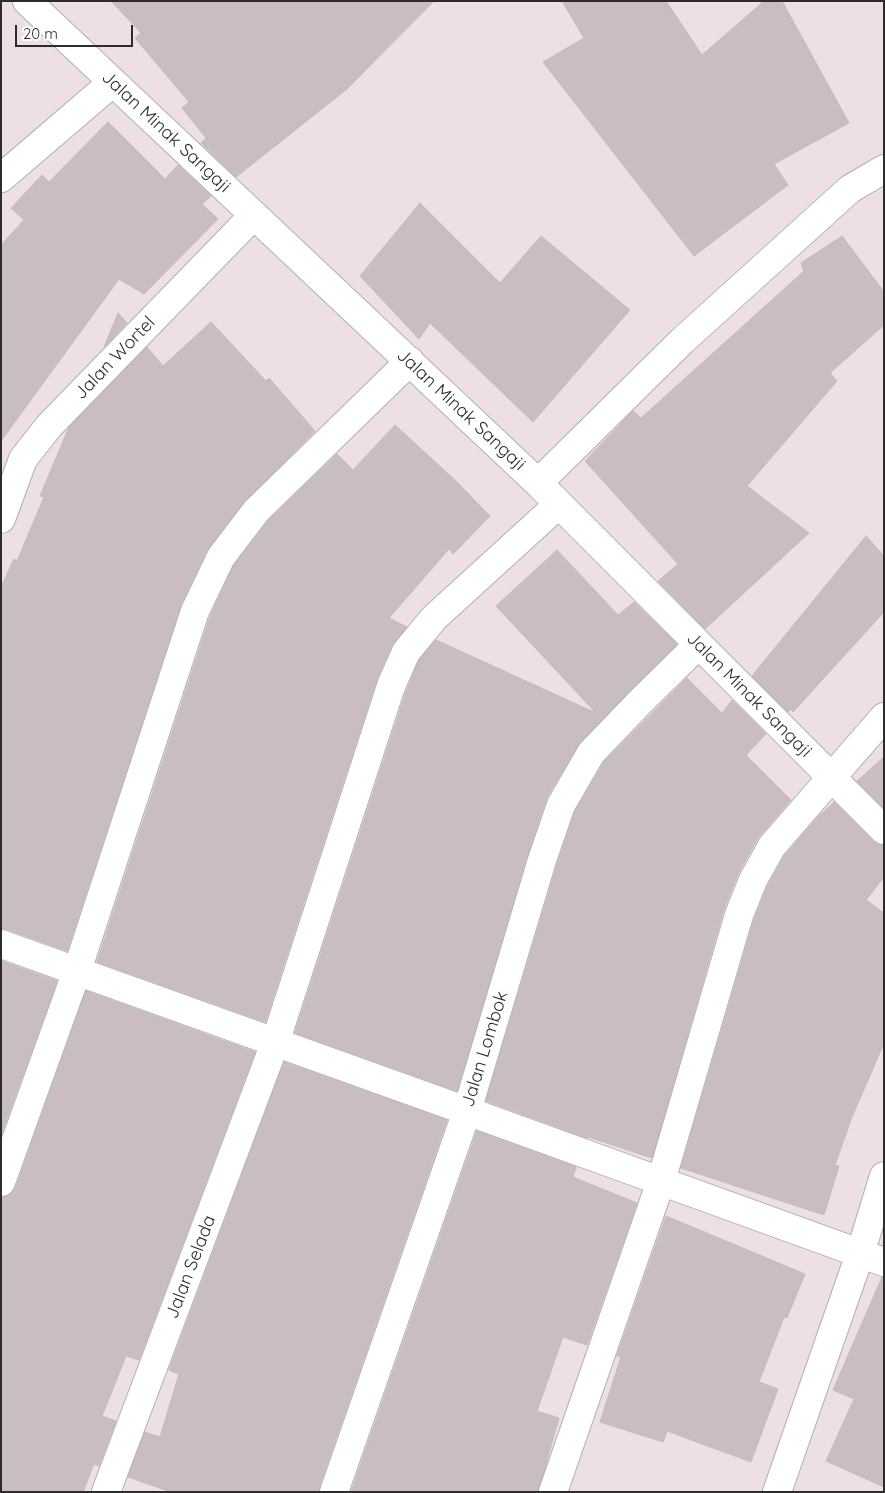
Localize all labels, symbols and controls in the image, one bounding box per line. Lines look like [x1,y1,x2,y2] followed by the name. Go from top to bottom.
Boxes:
[18,15,135,47] scale bar
[23,24,58,43] text: 20 m
[97,67,235,197] street label: Jalan Minak Sangaji
[70,312,160,404] street label: Jalan Wortel
[392,345,530,475] street label: Jalan Minak Sangaji
[682,628,816,762] street label: Jalan Minak Sangaji
[457,989,513,1109] street label: Jalan Lombok
[161,1212,221,1322] street label: Jalan Selada

